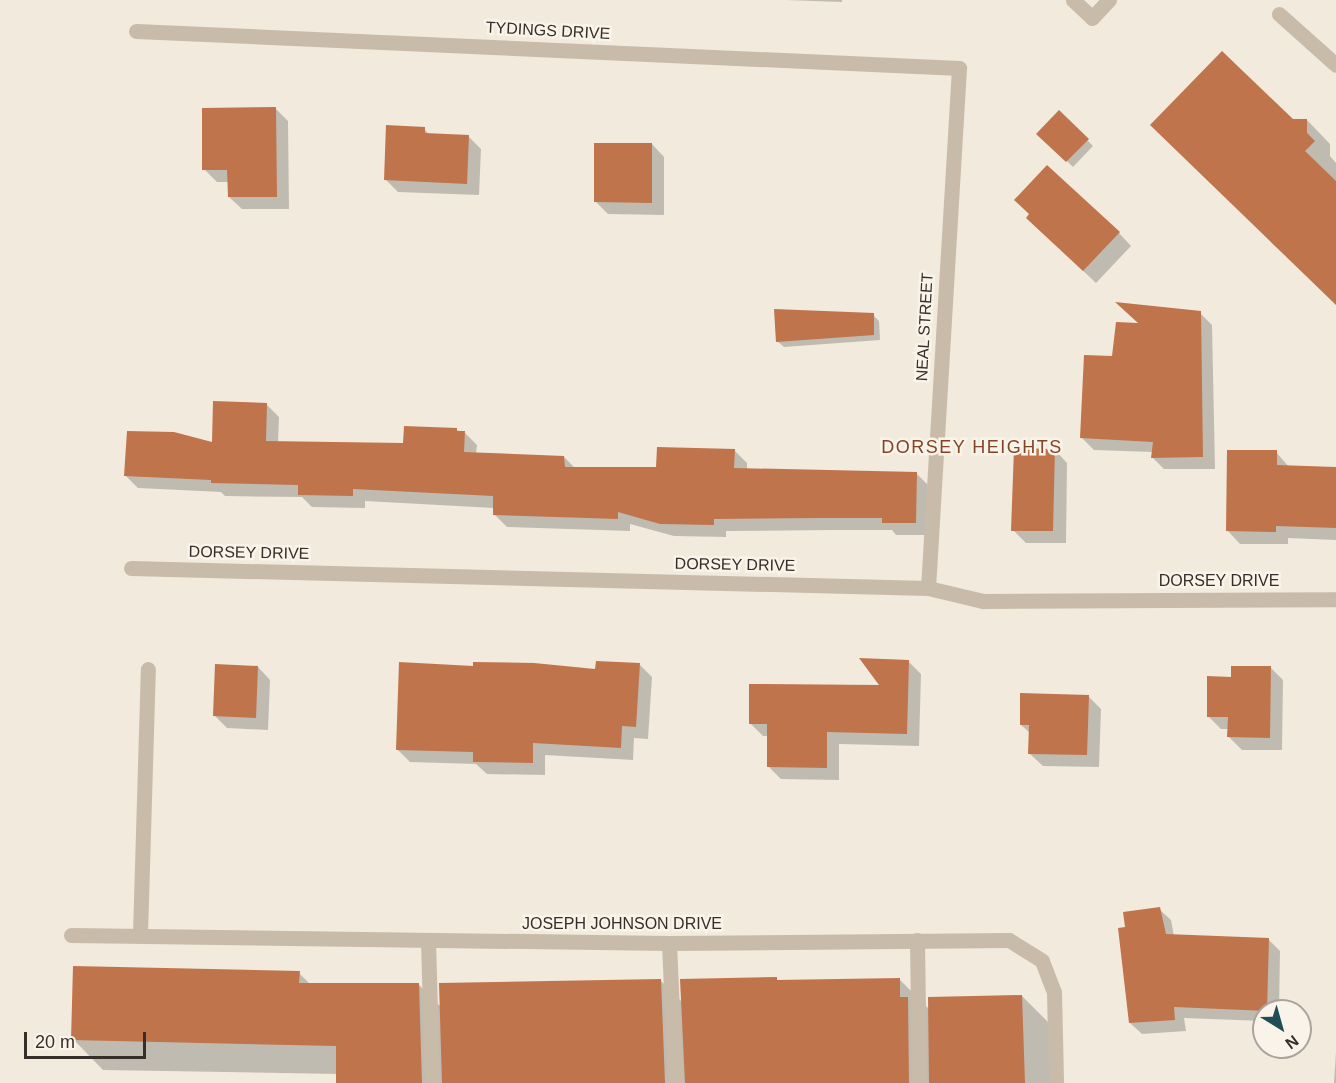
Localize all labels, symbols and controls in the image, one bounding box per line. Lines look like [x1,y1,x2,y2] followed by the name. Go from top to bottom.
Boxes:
[485,18,611,44] street label: TYDINGS DRIVE
[913,272,937,382] street label: NEAL STREET
[881,436,1063,458] district label: DORSEY HEIGHTS
[188,542,310,564] street label: DORSEY DRIVE
[674,554,796,576] street label: DORSEY DRIVE
[1159,571,1279,591] street label: DORSEY DRIVE
[522,914,722,934] street label: JOSEPH JOHNSON DRIVE
[1252,999,1312,1059] north arrow
[27,1020,148,1058] scale bar
[35,1032,75,1052] text: 20 m
[1282,1032,1302,1052] text: N

